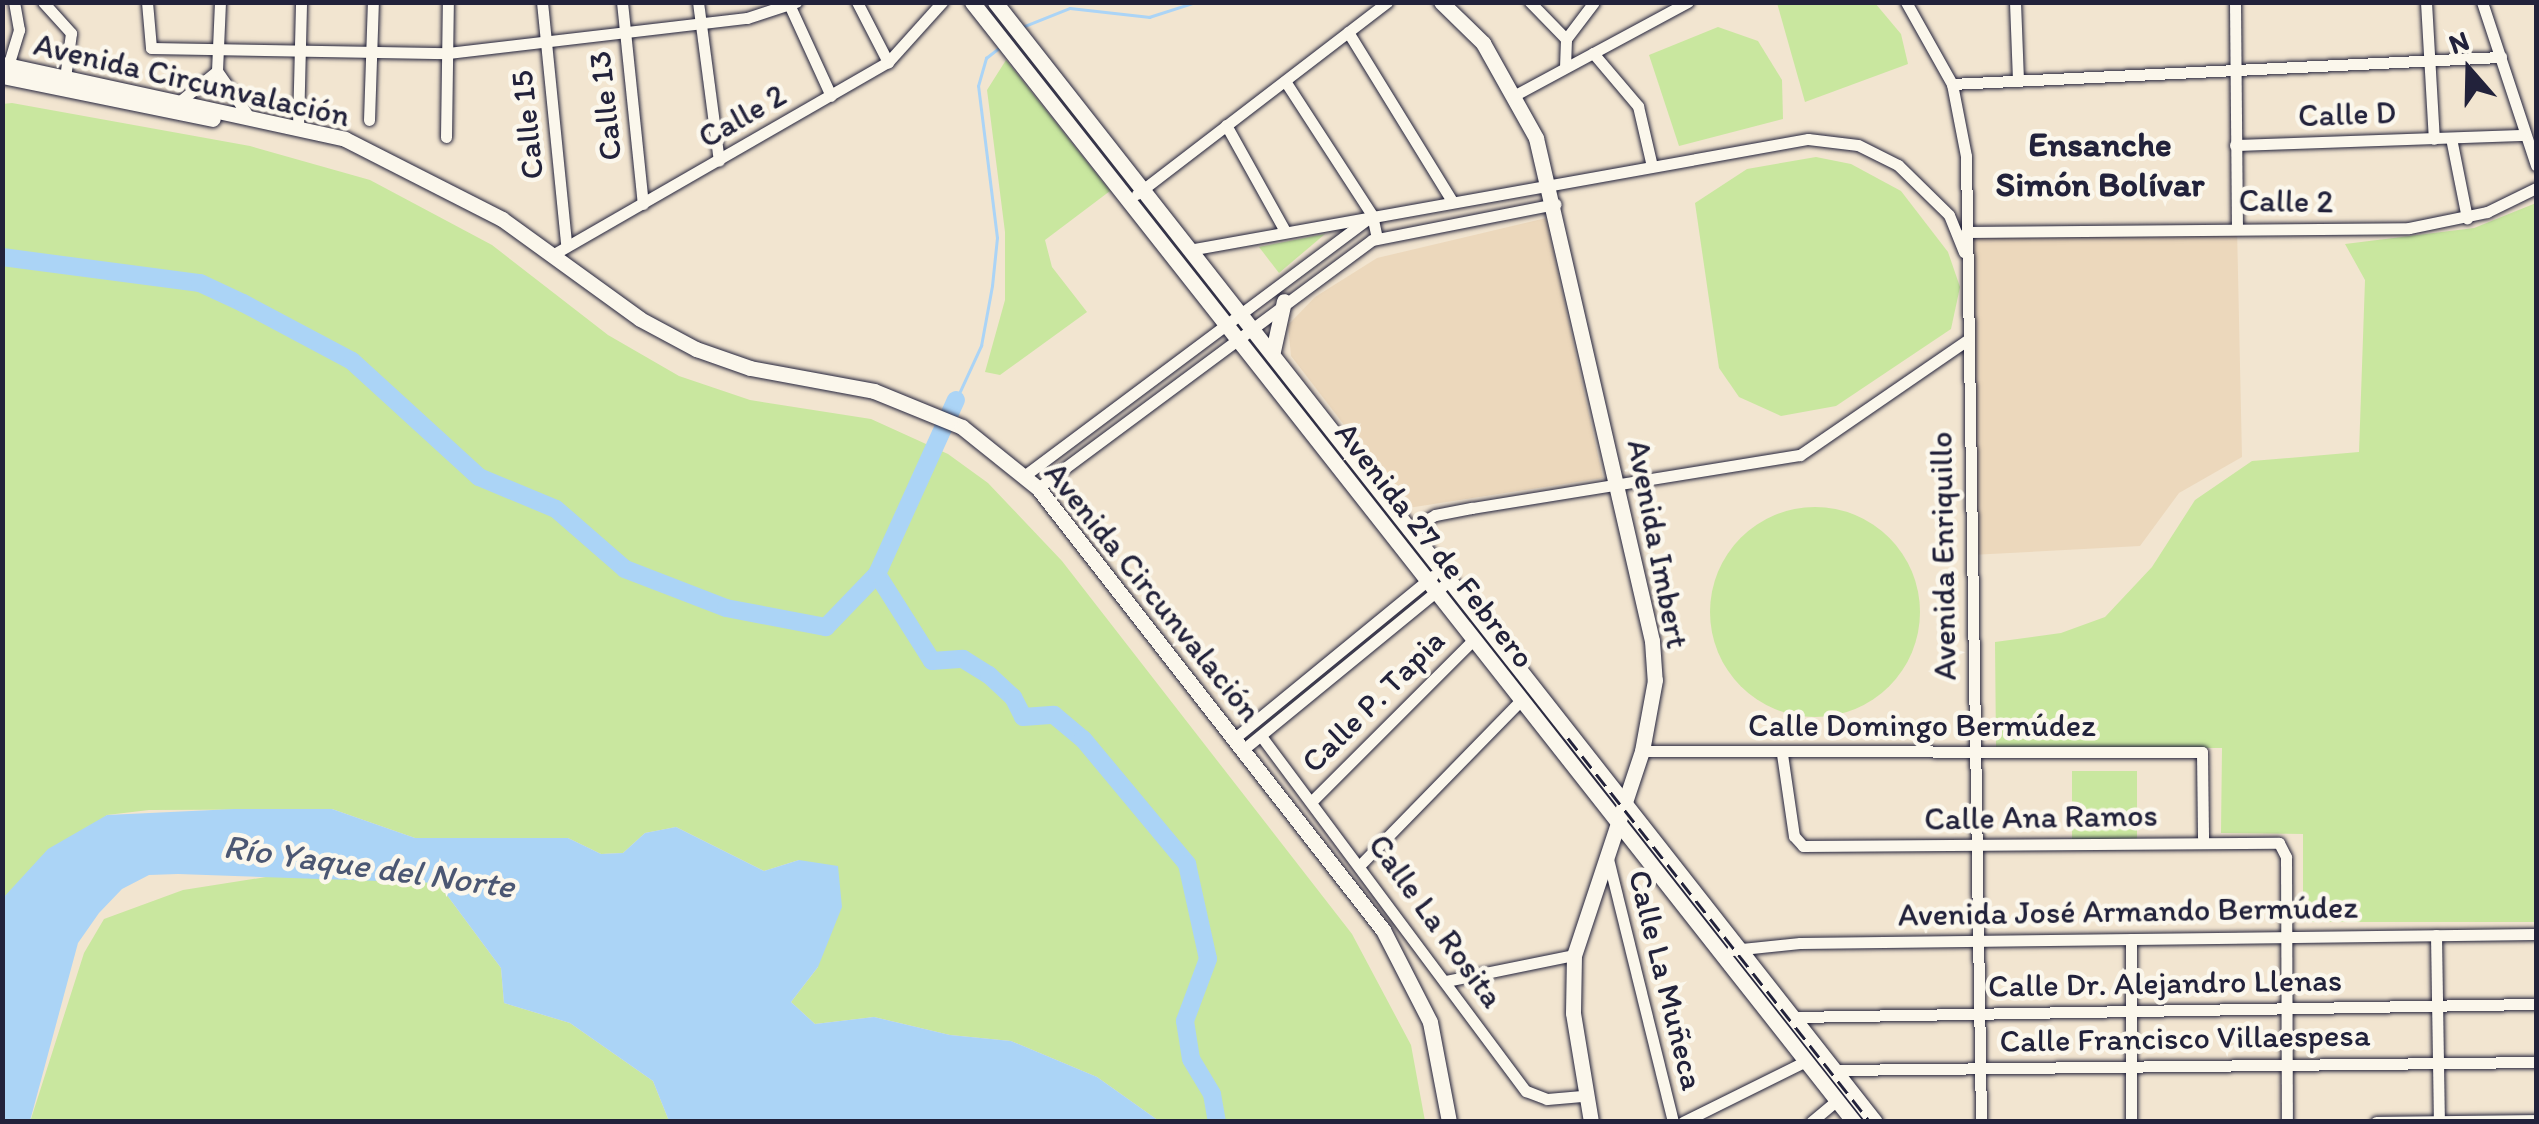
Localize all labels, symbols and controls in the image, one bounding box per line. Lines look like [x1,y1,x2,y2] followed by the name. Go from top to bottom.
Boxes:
[2419,20,2519,120] north arrow
[2444,23,2473,61] text: N
[30,25,354,135] street label: Avenida Circunvalación
[580,49,630,163] street label: Calle 13
[502,69,552,181] street label: Calle 15
[691,76,793,156] street label: Calle 2
[2297,93,2397,135] street label: Calle D
[1995,123,2205,205] district label: Ensanche Simón Bolívar
[2238,181,2334,221] street label: Calle 2
[1328,415,1542,675] street label: Avenida 27 de Febrero
[1922,431,1964,681] street label: Avenida Enriquillo
[1619,436,1697,652] street label: Avenida Imbert
[1036,454,1270,730] street label: Avenida Circunvalación
[1294,622,1452,780] street label: Calle P. Tapia
[1749,706,2095,744] street label: Calle Domingo Bermúdez
[1924,796,2158,838] street label: Calle Ana Ramos
[221,825,517,907] water label: Río Yaque del Norte
[1360,827,1512,1015] street label: Calle La Rosita
[1620,866,1712,1094] street label: Calle La Muñeca
[1898,888,2358,934] street label: Avenida José Armando Bermúdez
[1988,961,2342,1005] street label: Calle Dr. Alejandro Llenas
[2000,1016,2370,1060] street label: Calle Francisco Villaespesa

